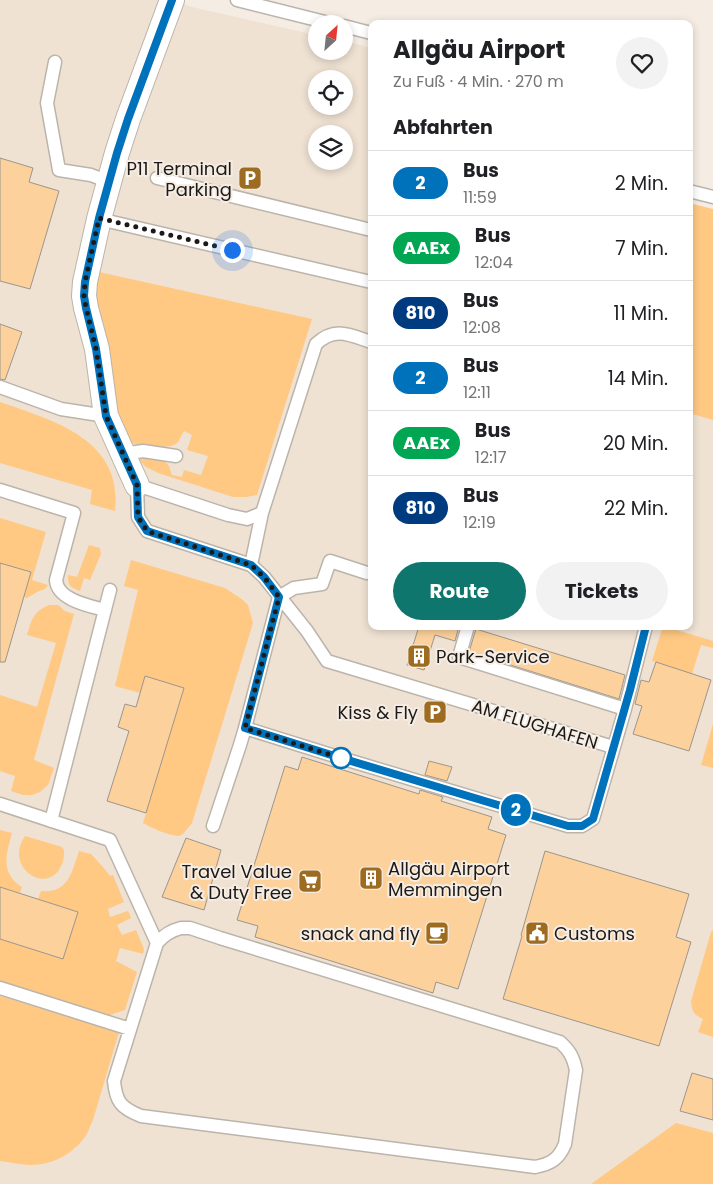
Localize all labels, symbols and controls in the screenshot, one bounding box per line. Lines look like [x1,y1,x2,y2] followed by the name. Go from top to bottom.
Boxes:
[308,15,352,60] north arrow
[308,15,353,170] map controls
[393,33,565,66] text: Allgäu Airport
[616,37,668,89] button: heart
[308,70,353,115] button: locate
[393,70,564,93] text: Zu Fuß · 4 Min. · 270 m
[393,114,493,141] text: Abfahrten
[308,125,353,170] button: layers
[127,156,232,202] place label: P11 Terminal Parking
[463,157,499,184] text: Bus
[237,165,263,191] parking icon: P11 Terminal Parking
[415,170,426,195] text: 2
[615,170,668,197] text: 2 Min.
[463,186,497,209] text: 11:59
[475,222,511,249] text: Bus
[403,235,450,260] text: AAEx
[615,235,668,262] text: 7 Min.
[220,238,245,263] your location
[475,251,513,274] text: 12:04
[463,287,499,314] text: Bus
[405,300,436,325] text: 810
[614,300,668,327] text: 11 Min.
[463,316,501,339] text: 12:08
[463,352,499,379] text: Bus
[415,365,426,390] text: 2
[608,365,668,392] text: 14 Min.
[463,381,491,404] text: 12:11
[475,417,511,444] text: Bus
[403,430,450,455] text: AAEx
[603,430,668,457] text: 20 Min.
[475,446,506,469] text: 12:17
[463,482,499,509] text: Bus
[405,495,436,520] text: 810
[604,495,668,522] text: 22 Min.
[463,511,496,534] text: 12:19
[393,562,526,620] button: Route
[536,562,668,620] button: Tickets
[406,643,432,669] building icon: Park-Service
[436,644,550,669] place label: Park-Service
[469,693,601,755] street label: AM FLUGHAFEN
[422,699,448,725] parking icon: Kiss & Fly
[337,700,418,725] place label: Kiss & Fly
[330,747,352,769] unlabelled marker
[500,794,532,826] line badge: 2
[511,797,521,822] text: 2
[388,856,510,902] place label: Allgäu Airport Memmingen
[181,859,292,905] place label: Travel Value & Duty Free
[358,865,384,891] building icon: Allgäu Airport Memmingen
[297,868,323,894] supermarket icon: Travel Value & Duty Free
[424,920,450,946] cafe icon: snack and fly
[524,920,550,946] public building icon: Customs
[301,921,420,946] place label: snack and fly
[554,921,635,946] place label: Customs

